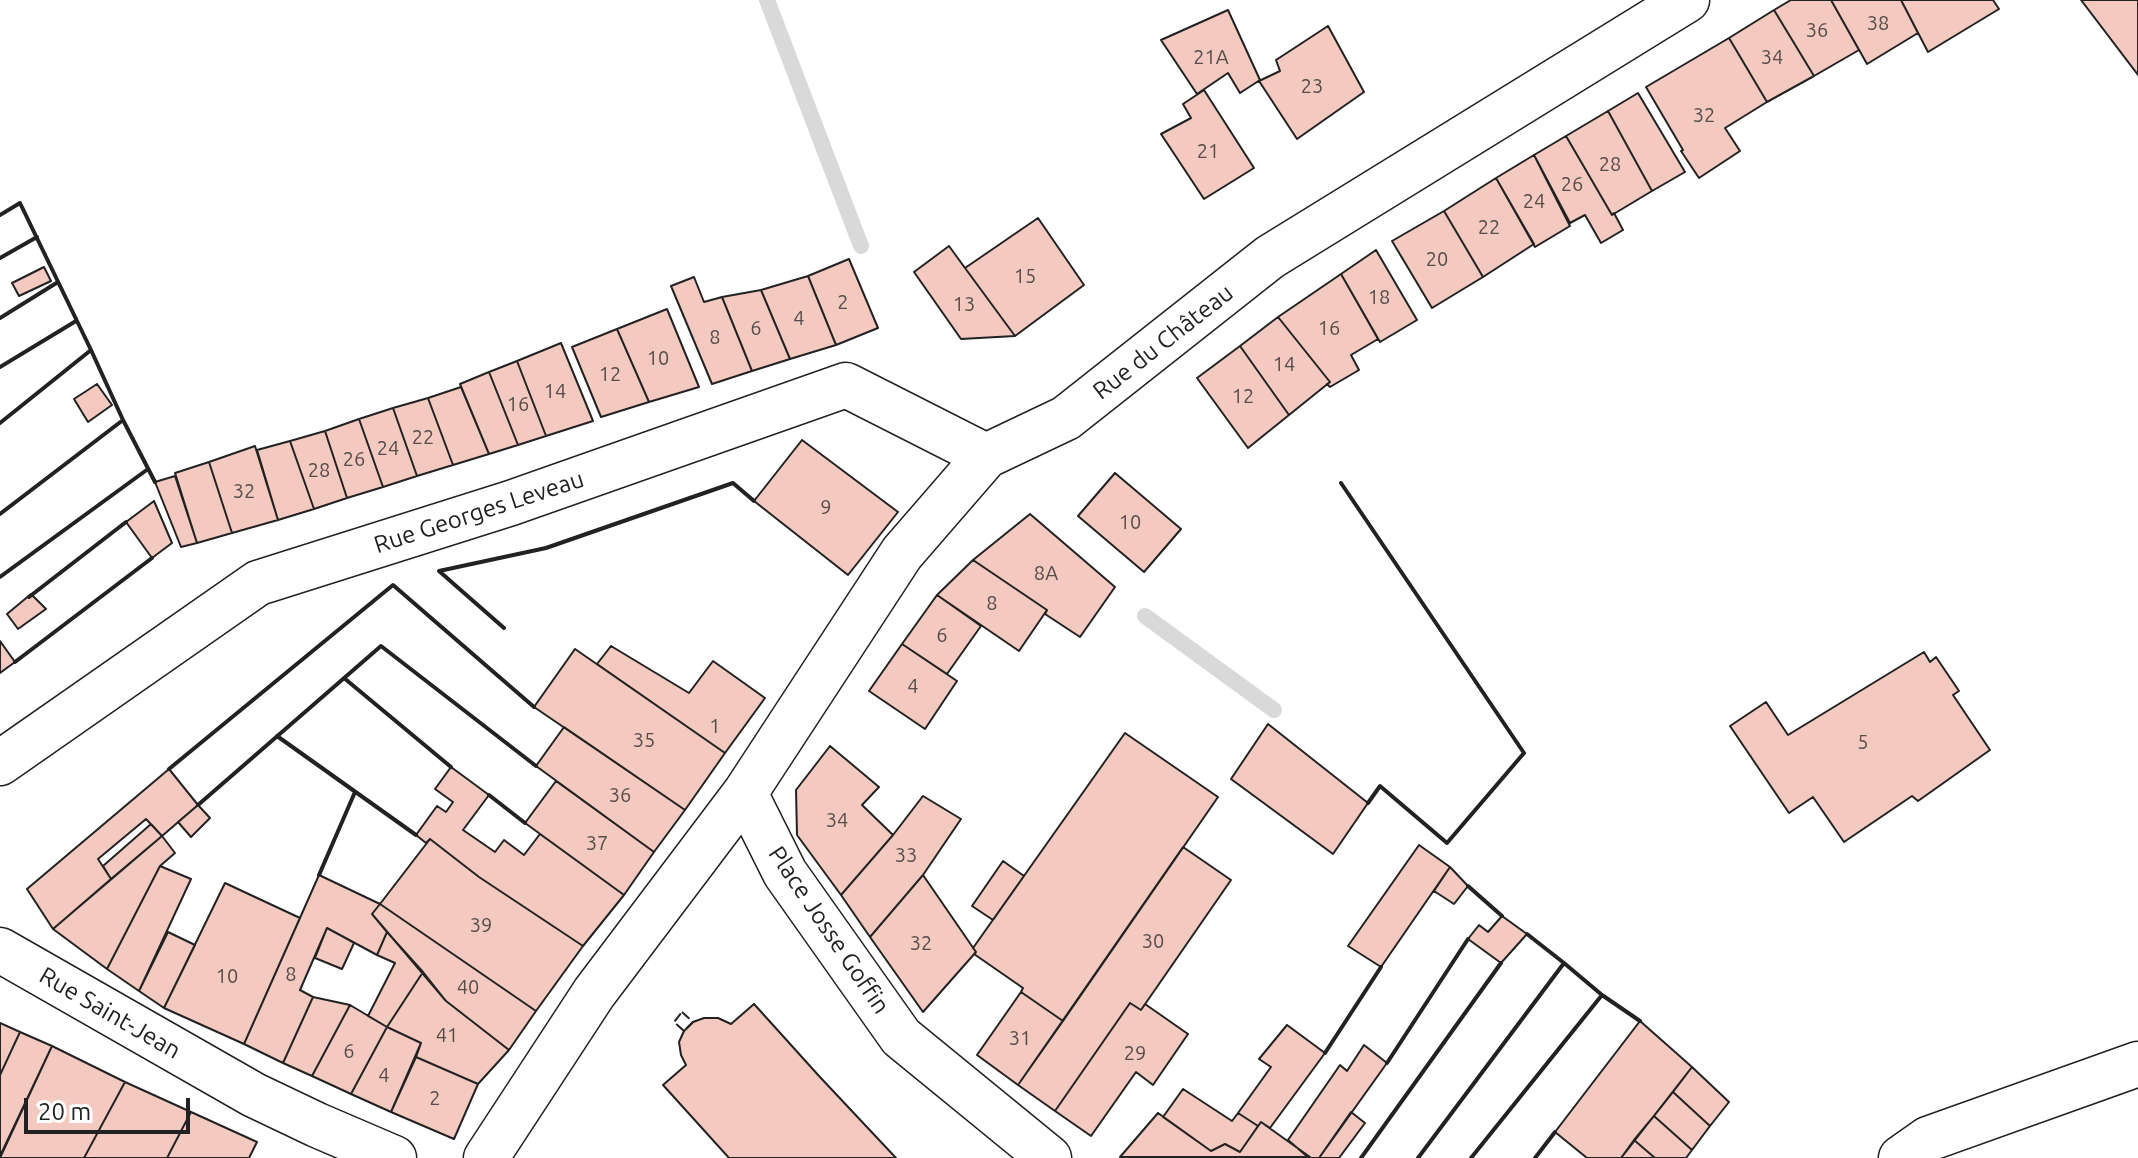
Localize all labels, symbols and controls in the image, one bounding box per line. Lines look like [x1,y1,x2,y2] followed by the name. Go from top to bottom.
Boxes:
[1867,11,1889,35] house number: 38
[1806,18,1828,42] house number: 36
[1193,45,1229,69] house number: 21A
[1761,45,1783,69] house number: 34
[1301,74,1323,98] house number: 23
[1693,103,1715,127] house number: 32
[1197,139,1219,163] house number: 21
[1599,152,1621,176] house number: 28
[1561,172,1583,196] house number: 26
[1523,189,1545,213] house number: 24
[1478,215,1500,239] house number: 22
[1426,247,1448,271] house number: 20
[1014,264,1036,288] house number: 15
[1087,278,1239,406] street label: Rue du Château
[1368,285,1390,309] house number: 18
[837,290,849,314] house number: 2
[953,292,975,316] house number: 13
[793,306,805,330] house number: 4
[750,316,762,340] house number: 6
[1318,316,1340,340] house number: 16
[709,325,721,349] house number: 8
[647,346,669,370] house number: 10
[1273,352,1295,376] house number: 14
[599,362,621,386] house number: 12
[544,379,566,403] house number: 14
[1232,384,1254,408] house number: 12
[507,392,529,416] house number: 16
[412,425,434,449] house number: 22
[377,436,399,460] house number: 24
[343,447,365,471] house number: 26
[308,458,330,482] house number: 28
[370,464,588,560] street label: Rue Georges Leveau
[233,479,255,503] house number: 32
[820,495,832,519] house number: 9
[1119,510,1141,534] house number: 10
[1034,561,1058,585] house number: 8A
[986,591,998,615] house number: 8
[936,623,948,647] house number: 6
[907,674,919,698] house number: 4
[709,714,721,738] house number: 1
[633,728,655,752] house number: 35
[1857,730,1869,754] house number: 5
[609,783,631,807] house number: 36
[826,808,848,832] house number: 34
[586,831,608,855] house number: 37
[762,841,896,1019] street label: Place Josse Goffin
[895,843,917,867] house number: 33
[470,913,492,937] house number: 39
[1142,929,1164,953] house number: 30
[910,931,932,955] house number: 32
[34,961,186,1065] street label: Rue Saint-Jean
[285,962,297,986] house number: 8
[216,964,238,988] house number: 10
[457,975,479,999] house number: 40
[436,1023,458,1047] house number: 41
[1009,1026,1031,1050] house number: 31
[343,1039,355,1063] house number: 6
[1124,1041,1146,1065] house number: 29
[378,1063,390,1087] house number: 4
[28,1082,194,1132] scale bar
[429,1086,441,1110] house number: 2
[38,1098,91,1125] text: 20 m

